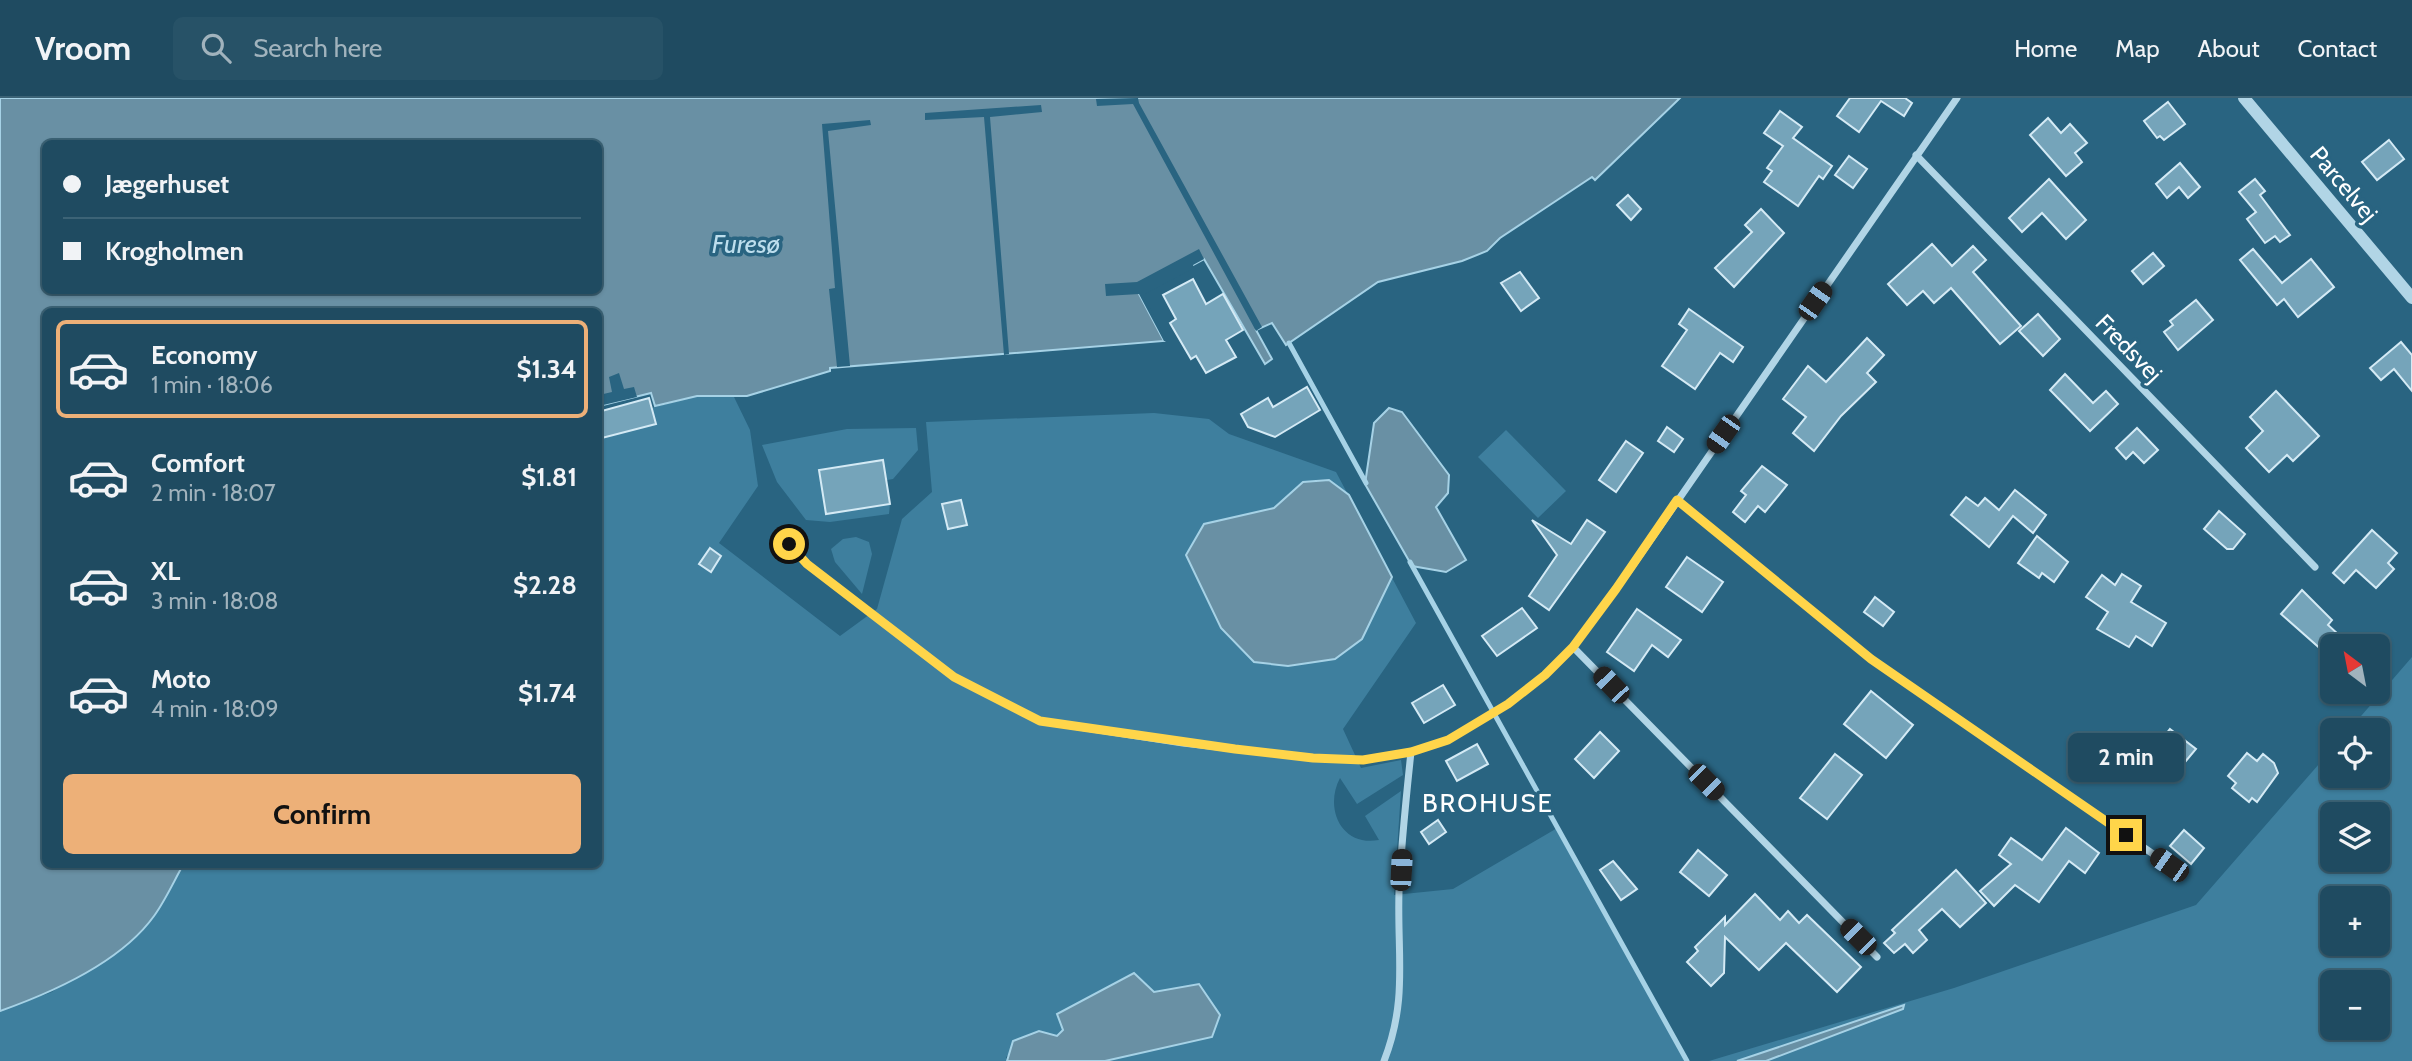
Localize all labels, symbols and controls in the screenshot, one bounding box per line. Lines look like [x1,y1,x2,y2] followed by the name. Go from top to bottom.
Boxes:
[173,17,663,80] search box
[35,28,131,68] text: Vroom
[197,29,235,67] icon: search
[253,32,382,64] text: Search here
[2014,34,2077,63] text: Home
[2115,34,2160,63] text: Map
[2198,34,2260,63] text: About
[2298,34,2377,63] text: Contact
[2304,140,2384,228] street label: Parcelvej
[105,168,229,200] text: Jægerhuset
[712,228,781,260] water label: Furesø
[105,235,244,267] text: Krogholmen
[1795,278,1836,324] car
[2090,308,2168,388] street label: Fredsvej
[67,338,130,401] icon: car
[151,339,257,371] text: Economy
[516,353,577,385] text: $1.34
[151,371,273,399] text: 1 min · 18:06
[1703,411,1744,457] car
[67,446,130,509] icon: car
[151,447,245,479] text: Comfort
[521,461,577,493] text: $1.81
[151,479,276,507] text: 2 min · 18:07
[773,528,805,560] route start
[67,554,130,617] icon: car
[151,555,180,587] text: XL
[513,569,577,601] text: $2.28
[151,587,279,615] text: 3 min · 18:08
[2320,634,2390,704] north arrow
[2320,634,2390,1040] map controls
[67,662,130,725] icon: car
[151,663,211,695] text: Moto
[1589,663,1634,707] car
[518,677,577,709] text: $1.74
[151,695,279,723] text: 4 min · 18:09
[2320,718,2390,788] button: locate
[2068,734,2184,782] callout: 2 min
[2098,743,2154,771] text: 2 min
[1684,760,1729,804] car
[63,774,581,854] button: Confirm
[1422,787,1554,819] district label: BROHUSE
[2320,802,2390,872] button: layers
[2110,819,2142,851] route end
[2146,844,2193,886] car
[1390,848,1413,892] car
[2320,886,2390,956] button: +
[1836,915,1881,959] car
[2320,970,2390,1040] button: −

